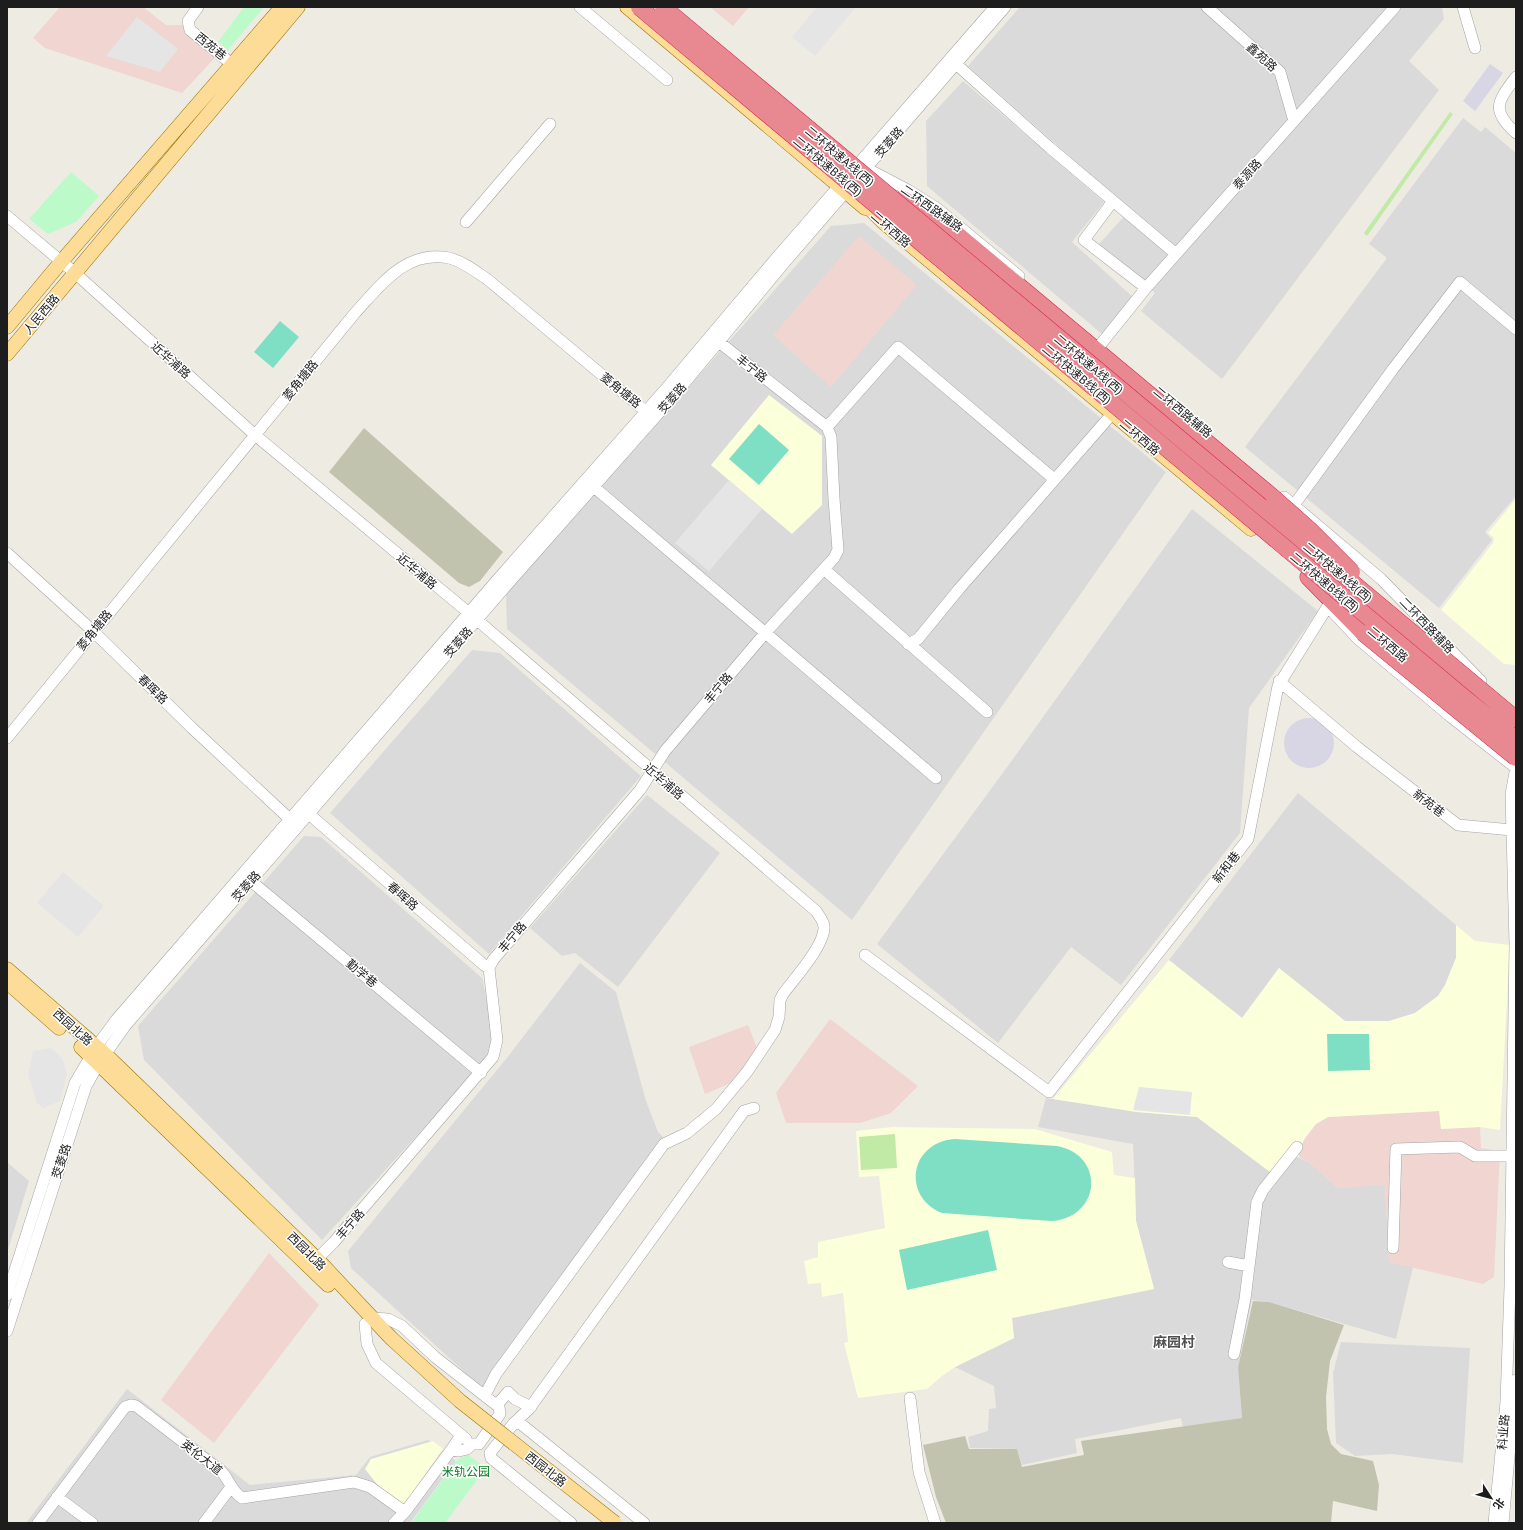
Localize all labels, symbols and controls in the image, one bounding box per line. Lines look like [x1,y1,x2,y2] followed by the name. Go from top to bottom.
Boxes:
[192,29,230,63] street label: 西苑巷
[1244,39,1280,75] street label: 鑫苑路
[802,123,878,189] street label: 二环快速A线(西)
[872,123,906,161] street label: 茭菱路
[790,133,866,199] street label: 二环快速B线(西)
[1229,156,1265,192] street label: 泰源路
[898,181,966,235] street label: 二环西路辅路
[868,208,914,250] street label: 二环西路
[20,291,62,337] street label: 人民西路
[1051,331,1127,397] street label: 二环快速A线(西)
[148,338,194,382] street label: 近华浦路
[1039,341,1115,407] street label: 二环快速B线(西)
[733,351,771,385] street label: 丰宁路
[279,357,321,403] street label: 菱角塘路
[598,369,644,411] street label: 菱角塘路
[655,379,689,417] street label: 茭菱路
[1151,383,1215,441] street label: 二环西路辅路
[1117,416,1163,458] street label: 二环西路
[1300,539,1376,605] street label: 二环快速A线(西)
[1287,549,1363,615] street label: 二环快速B线(西)
[394,550,440,592] street label: 近华浦路
[1397,594,1457,656] street label: 二环西路辅路
[73,607,115,653] street label: 菱角塘路
[441,623,475,661] street label: 茭菱路
[1365,623,1411,665] street label: 二环西路
[701,669,735,707] street label: 丰宁路
[135,671,171,707] street label: 春晖路
[641,760,687,802] street label: 近华浦路
[1410,786,1448,820] street label: 新苑巷
[1209,848,1243,886] street label: 新和巷
[228,868,264,904] street label: 茭菱路
[384,879,422,913] street label: 春晖路
[495,918,529,956] street label: 丰宁路
[343,956,381,990] street label: 勤学巷
[50,1005,96,1049] street label: 西园北路
[48,1142,74,1180] street label: 茭菱路
[333,1205,367,1243] street label: 丰宁路
[285,1229,329,1273] street label: 西园北路
[1153,1333,1195,1351] district label: 麻园村
[1494,1413,1512,1451] street label: 科业路
[178,1436,226,1478] street label: 英伦大道
[522,1448,570,1490] street label: 西园北路
[442,1464,490,1479] park label: 米轨公园
[1471,1478,1511,1518] north arrow
[1490,1495,1508,1512] text: 北

